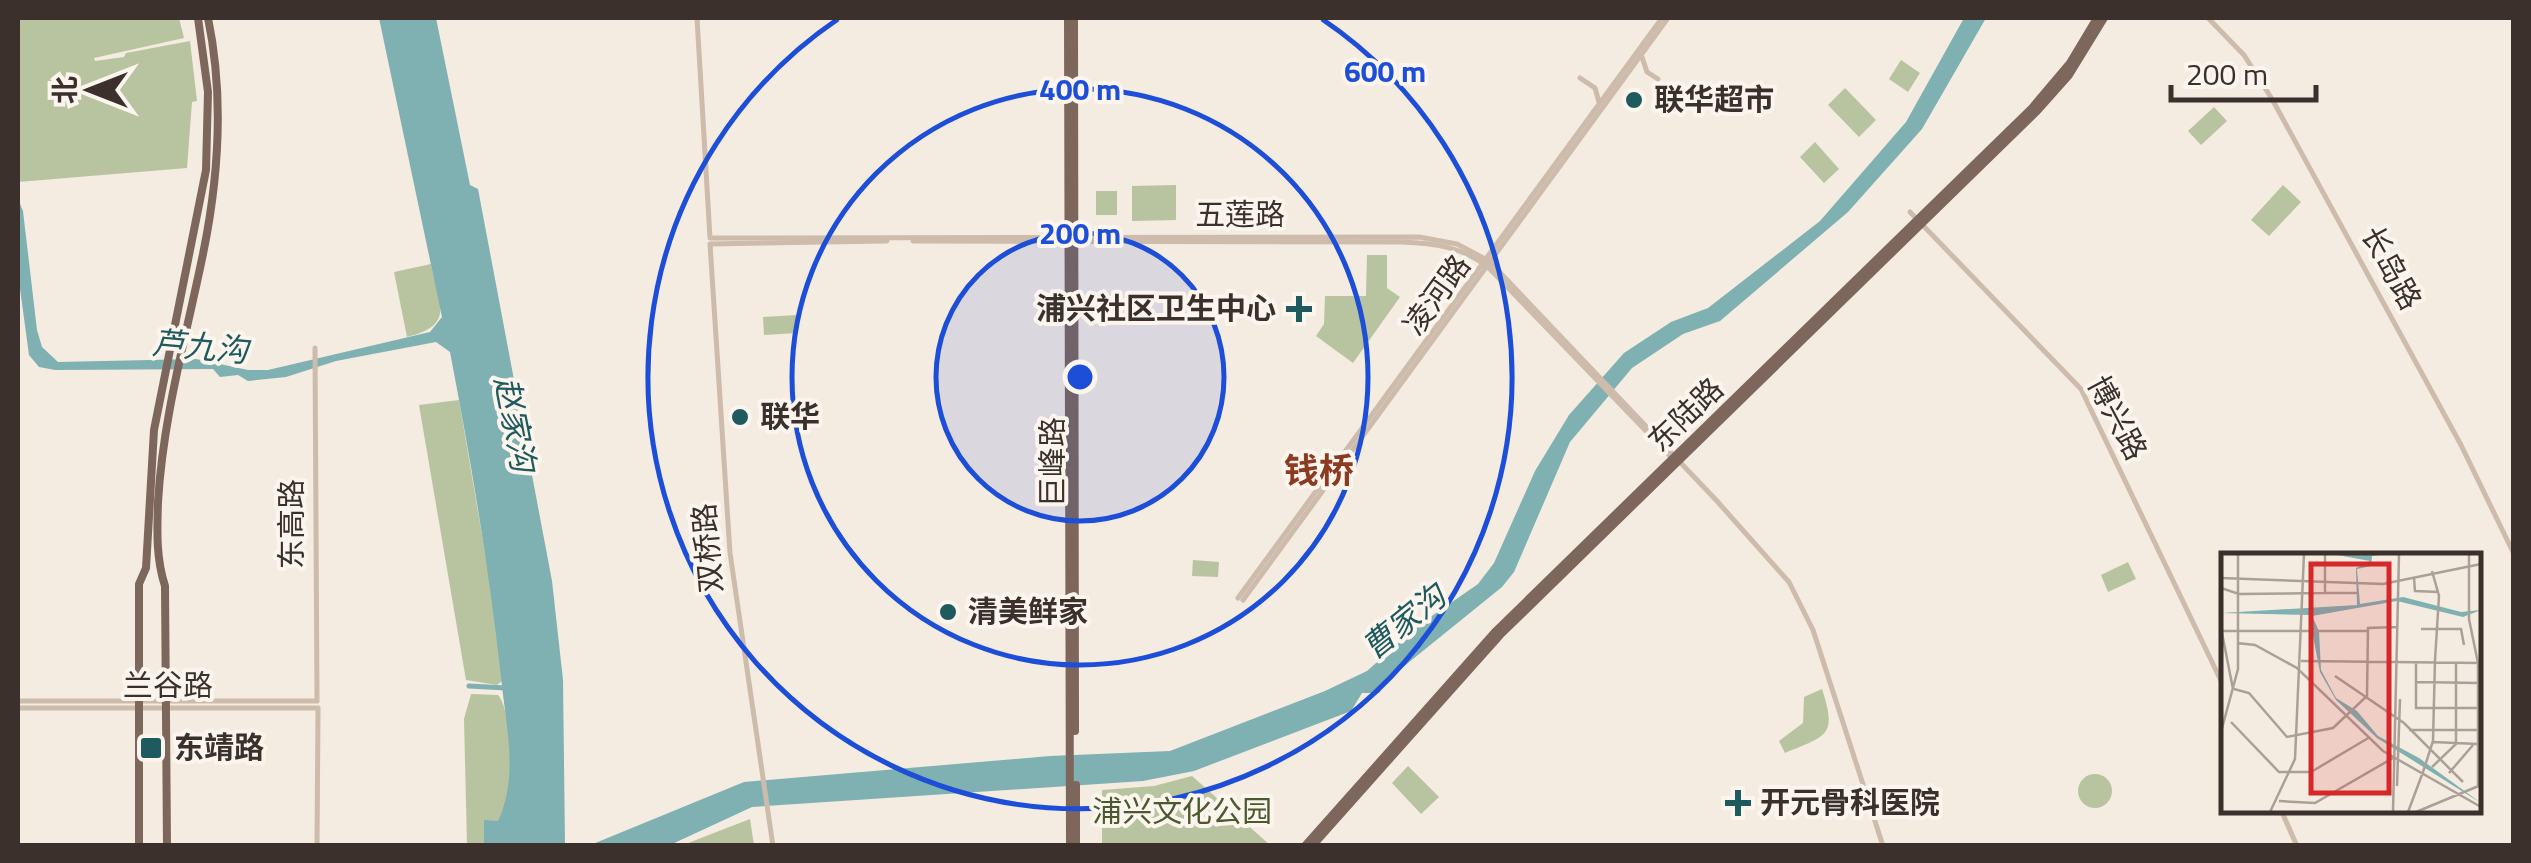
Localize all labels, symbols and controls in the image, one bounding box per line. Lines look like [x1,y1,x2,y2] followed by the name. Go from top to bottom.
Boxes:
[40,40,140,140] north arrow
[2171,40,2316,102] scale bar
[1344,48,1426,94] text: 600 m
[2186,51,2268,97] text: 200 m
[1039,66,1121,112] text: 400 m
[43,76,86,104] text: 北
[1654,76,1774,122] place label: 联华超市
[1623,89,1645,111] marker: 联华超市
[1195,191,1285,237] street label: 五莲路
[1039,210,1121,256] text: 200 m
[2350,217,2434,318] street label: 长岛路
[1391,244,1481,344] street label: 凌河路
[1036,285,1276,331] place label: 浦兴社区卫生中心
[1286,296,1312,322] marker: 浦兴社区卫生中心
[150,318,253,374] water label: 芦九沟
[1062,359,1098,395] centre of rings
[1637,366,1734,462] street label: 东陆路
[2076,367,2159,468] street label: 博兴路
[483,372,549,478] water label: 赵家沟
[760,393,820,439] place label: 联华
[729,406,751,428] marker: 联华
[1029,417,1075,507] street label: 巨峰路
[1284,443,1354,497] district label: 钱桥
[268,479,314,569] street label: 东高路
[680,501,734,595] street label: 双桥路
[2221,553,2481,813] inset map
[1351,570,1458,670] water label: 曹家沟
[968,588,1088,634] place label: 清美鲜家
[937,601,959,623] marker: 清美鲜家
[123,662,213,708] street label: 兰谷路
[174,724,264,770] place label: 东靖路
[138,735,164,761] marker: 东靖路
[1760,779,1940,825] place label: 开元骨科医院
[1092,788,1272,834] park label: 浦兴文化公园
[1725,790,1751,816] marker: 开元骨科医院

